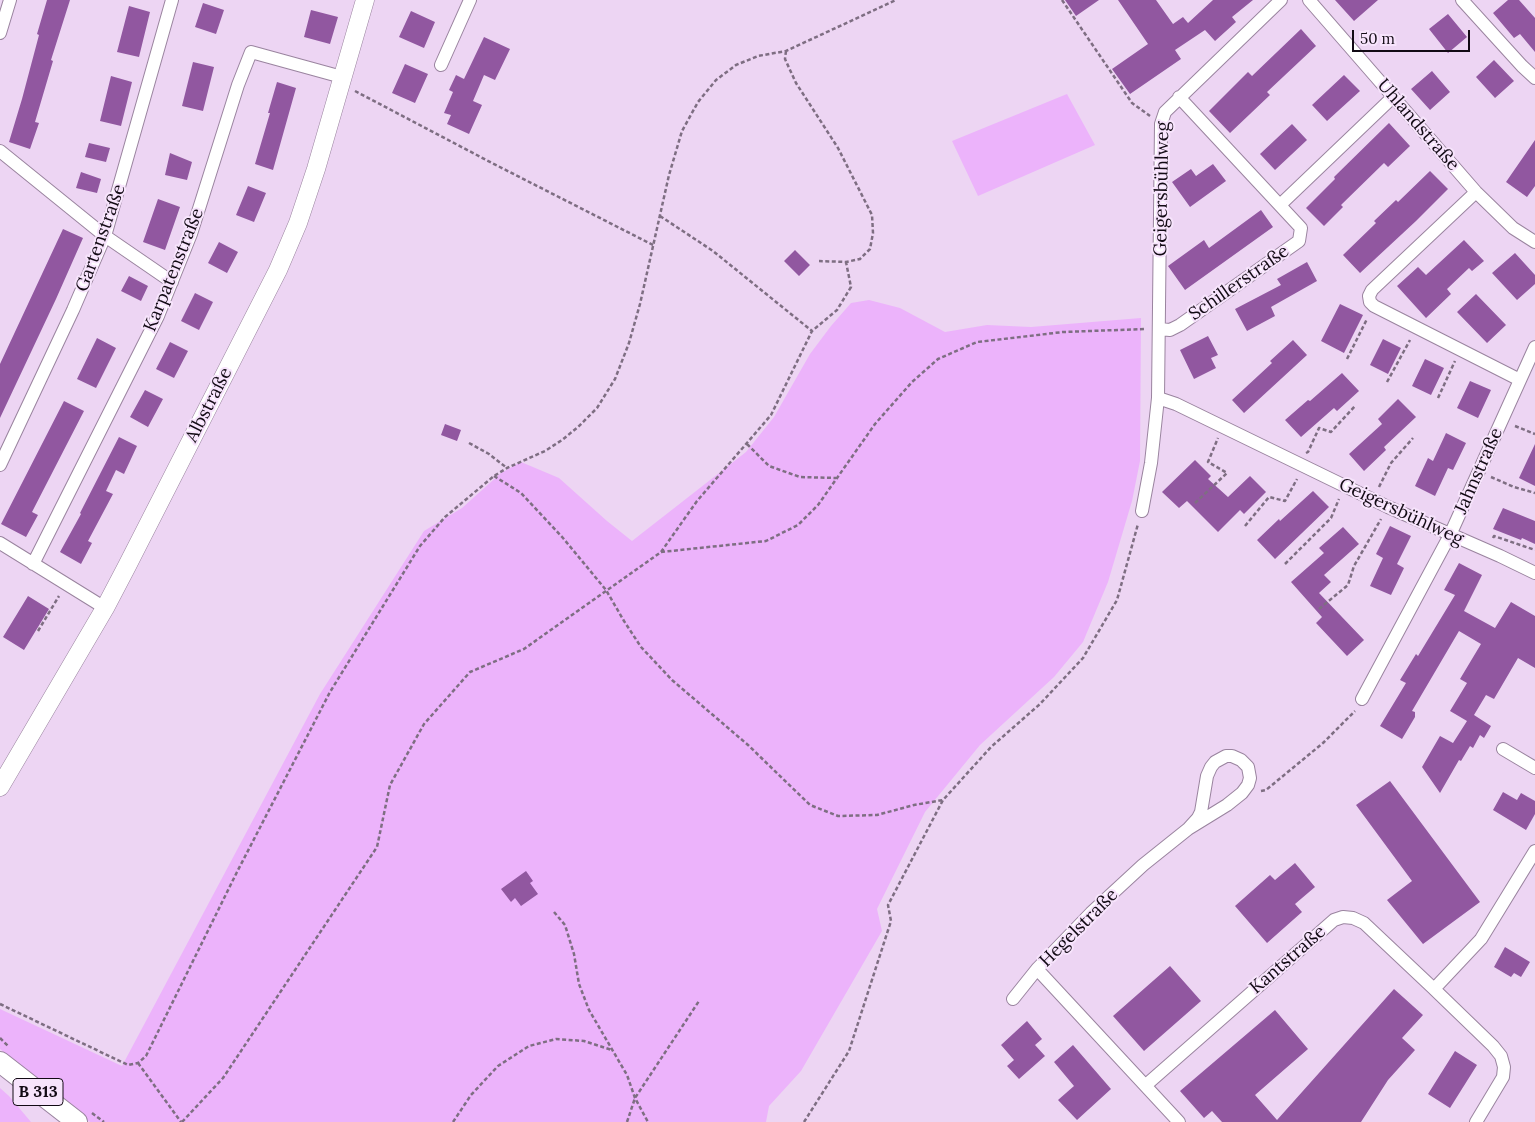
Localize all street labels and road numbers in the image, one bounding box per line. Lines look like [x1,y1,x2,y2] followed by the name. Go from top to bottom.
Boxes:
[1372,75,1464,175] street label: Uhlandstraße
[1150,121,1174,257] street label: Geigersbühlweg
[72,181,130,295] street label: Gartenstraße
[139,205,209,335] street label: Karpatenstraße
[1185,241,1293,325] street label: Schillerstraße
[181,364,237,446] street label: Albstraße
[1450,425,1508,517] street label: Jahnstraße
[1335,474,1467,550] street label: Geigersbühlweg
[1035,884,1123,972] street label: Hegelstraße
[1246,921,1330,999] street label: Kantstraße
[13,1078,63,1106] road number: B 313

